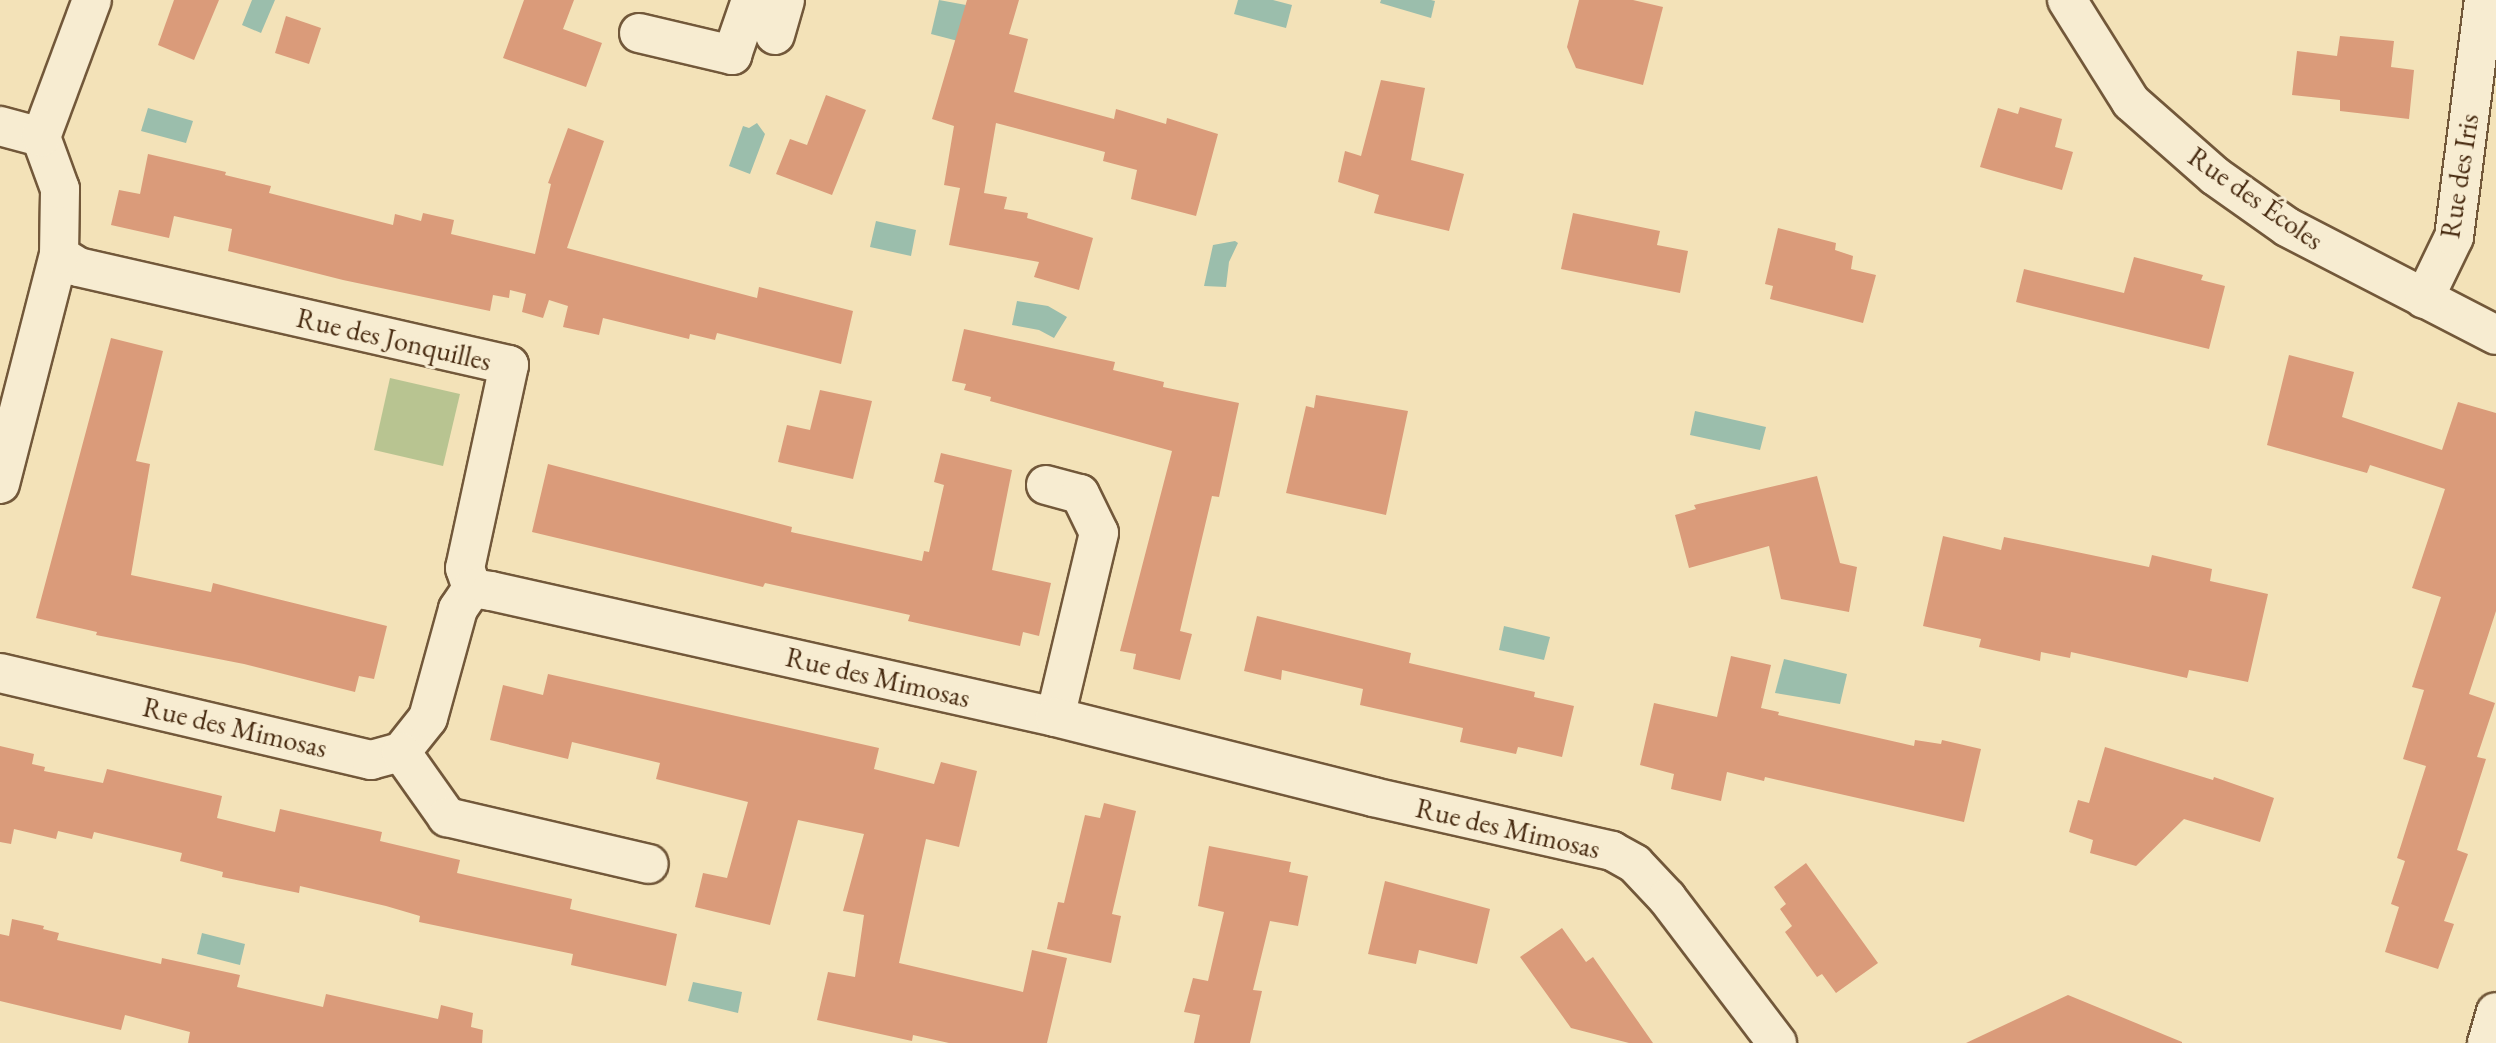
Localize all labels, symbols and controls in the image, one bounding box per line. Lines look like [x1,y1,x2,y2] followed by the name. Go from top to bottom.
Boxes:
[2433,111,2485,241] street label: Rue des Iris
[2182,139,2330,257] street label: Rue des Écoles
[293,300,495,378] street label: Rue des Jonquilles
[783,639,973,715] street label: Rue des Mimosas
[140,689,330,765] street label: Rue des Mimosas
[1413,790,1603,866] street label: Rue des Mimosas

